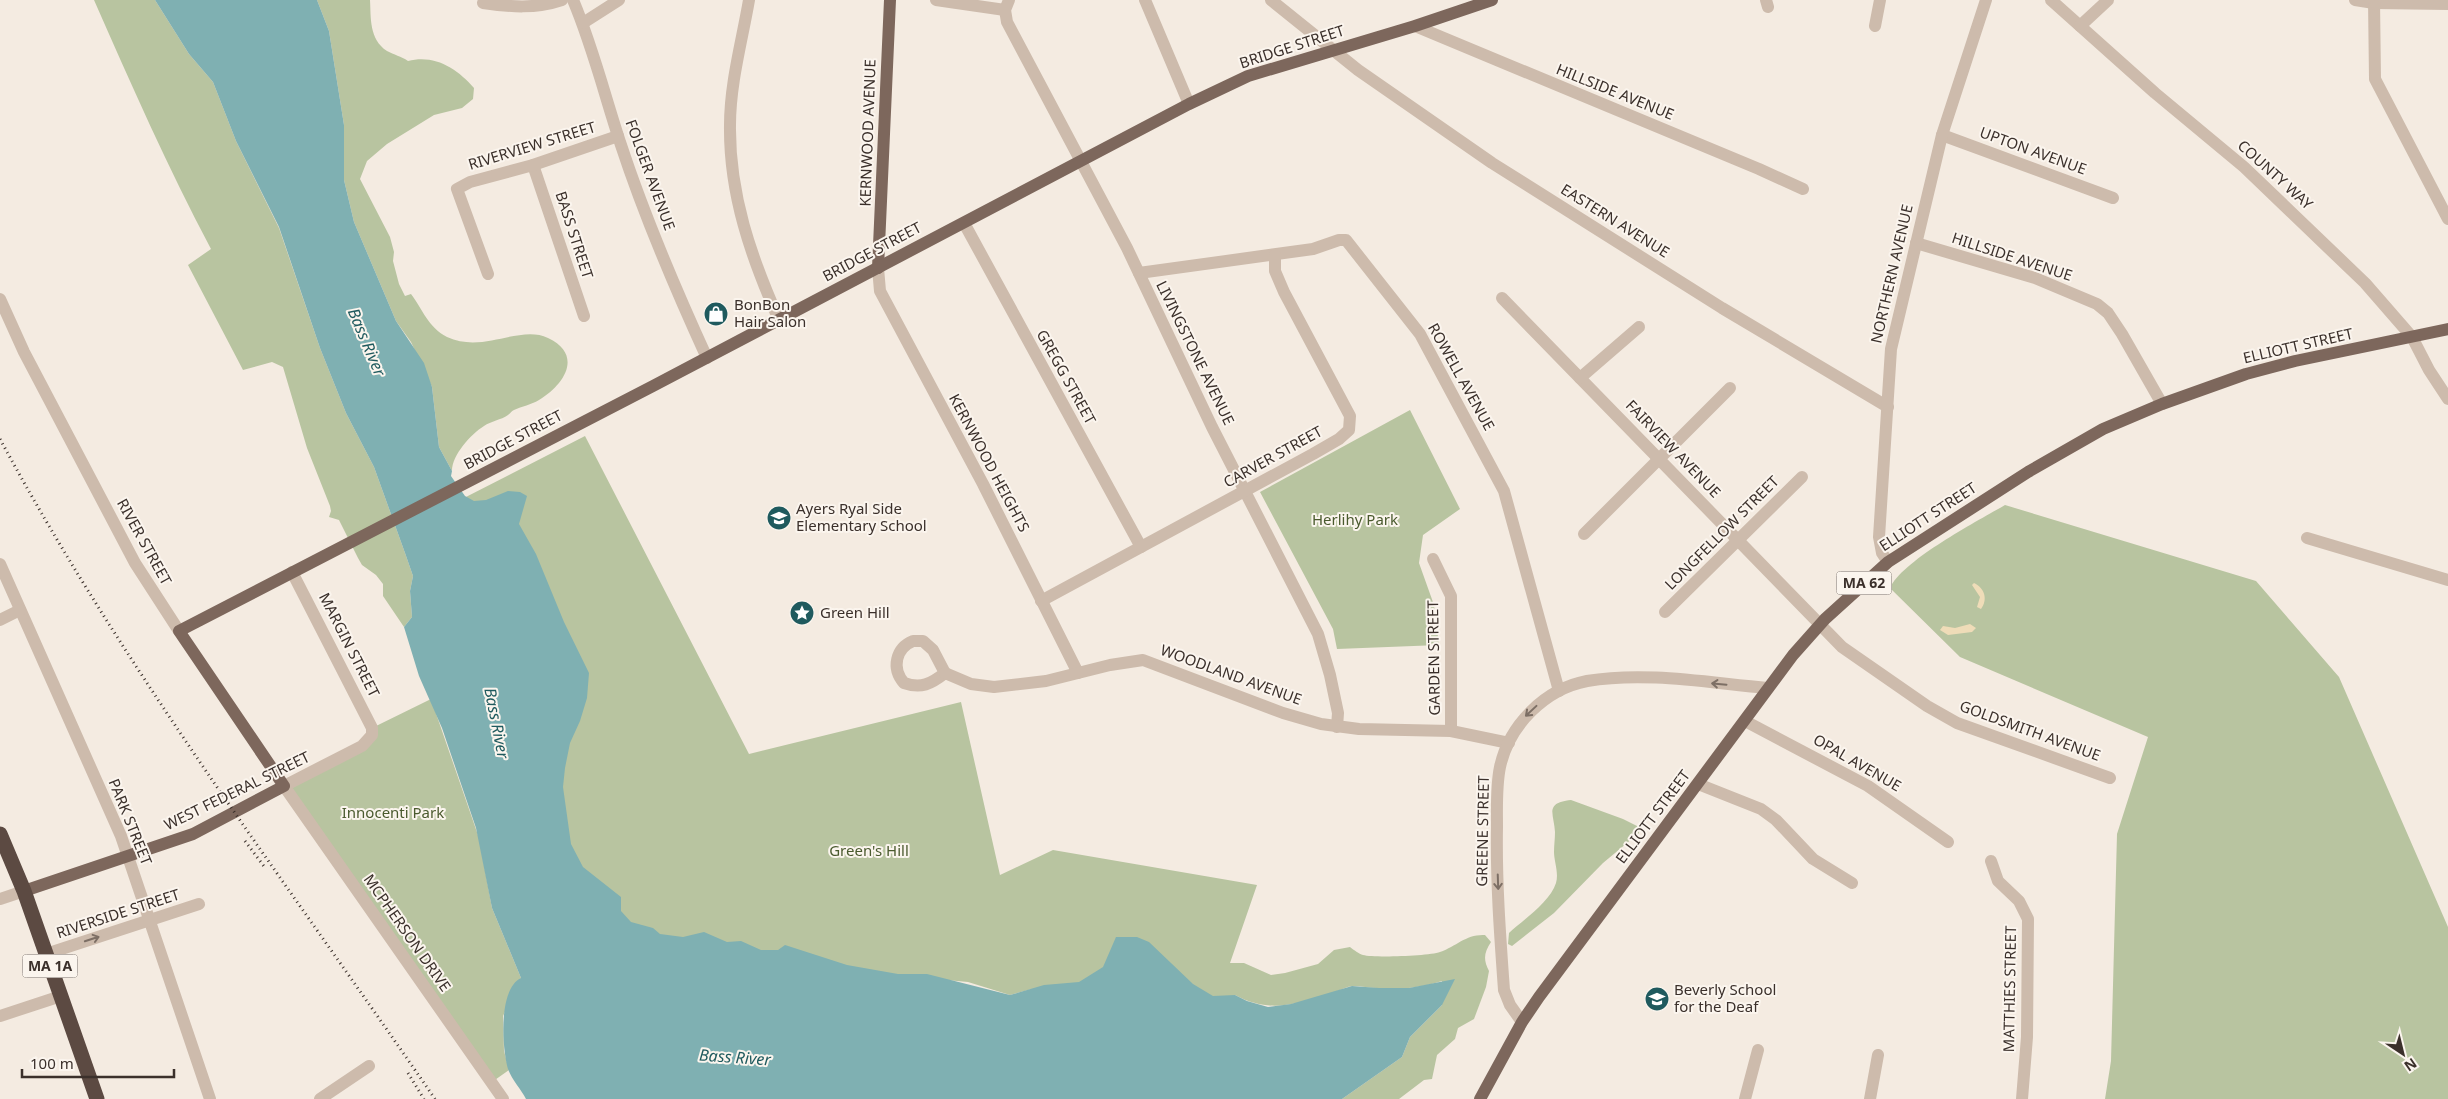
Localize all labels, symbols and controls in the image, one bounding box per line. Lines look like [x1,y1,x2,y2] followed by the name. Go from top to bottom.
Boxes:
[1237,19,1347,72] street label: BRIDGE STREET
[1553,58,1677,124] street label: HILLSIDE AVENUE
[854,59,880,207] street label: KERNWOOD AVENUE
[466,116,599,174] street label: RIVERVIEW STREET
[622,116,680,233] street label: FOLGER AVENUE
[1977,121,2089,179] street label: UPTON AVENUE
[2234,135,2318,214] street label: COUNTY WAY
[1557,179,1674,262] street label: EASTERN AVENUE
[551,188,599,282] street label: BASS STREET
[1865,202,1917,345] street label: NORTHERN AVENUE
[819,216,925,286] street label: BRIDGE STREET
[1950,227,2075,285] street label: HILLSIDE AVENUE
[1152,277,1240,428] street label: LIVINGSTONE AVENUE
[734,294,806,331] place label: BonBon Hair Salon
[703,301,729,327] shop icon: BonBon Hair Salon
[343,305,391,380] water label: Bass River
[1424,319,1500,434] street label: ROWELL AVENUE
[2241,323,2355,367] street label: ELLIOTT STREET
[1033,326,1101,428] street label: GREGG STREET
[945,390,1035,535] street label: KERNWOOD HEIGHTS
[1622,395,1726,502] street label: FAIRVIEW AVENUE
[460,404,566,474] street label: BRIDGE STREET
[1220,420,1326,492] street label: CARVER STREET
[1660,470,1783,594] street label: LONGFELLOW STREET
[1875,477,1981,555] street label: ELLIOTT STREET
[113,495,177,589] street label: RIVER STREET
[796,498,927,535] place label: Ayers Ryal Side Elementary School
[766,505,792,531] school or university icon: Ayers Ryal Side Elementary School
[1312,509,1398,529] park label: Herlihy Park
[1836,572,1892,594] road number: MA 62
[315,589,385,701] street label: MARGIN STREET
[789,600,815,626] place icon: Green Hill
[1422,600,1444,716] street label: GARDEN STREET
[820,602,890,622] place label: Green Hill
[1158,639,1305,709] street label: WOODLAND AVENUE
[1712,679,1728,688] one-way arrow
[479,686,515,761] water label: Bass River
[1957,695,2104,765] street label: GOLDSMITH AVENUE
[1525,705,1538,717] one-way arrow
[1810,729,1905,795] street label: OPAL AVENUE
[160,746,313,834] street label: WEST FEDERAL STREET
[1610,765,1694,867] street label: ELLIOTT STREET
[1471,774,1493,887] street label: GREENE STREET
[105,776,158,868] street label: PARK STREET
[342,802,444,822] park label: Innocenti Park
[829,840,909,860] park label: Green's Hill
[360,870,456,995] street label: MCPHERSON DRIVE
[1493,874,1502,890] one-way arrow
[53,883,183,942] street label: RIVERSIDE STREET
[1998,925,2020,1053] street label: MATTHIES STREET
[84,934,100,943] one-way arrow
[22,954,78,978] road number: MA 1A
[1674,979,1776,1016] place label: Beverly School for the Deaf
[1644,986,1670,1012] school or university icon: Beverly School for the Deaf
[2378,1029,2428,1079] north arrow
[698,1044,772,1071] water label: Bass River
[22,1046,175,1078] scale bar
[30,1053,74,1073] text: 100 m
[2401,1054,2421,1076] text: N

